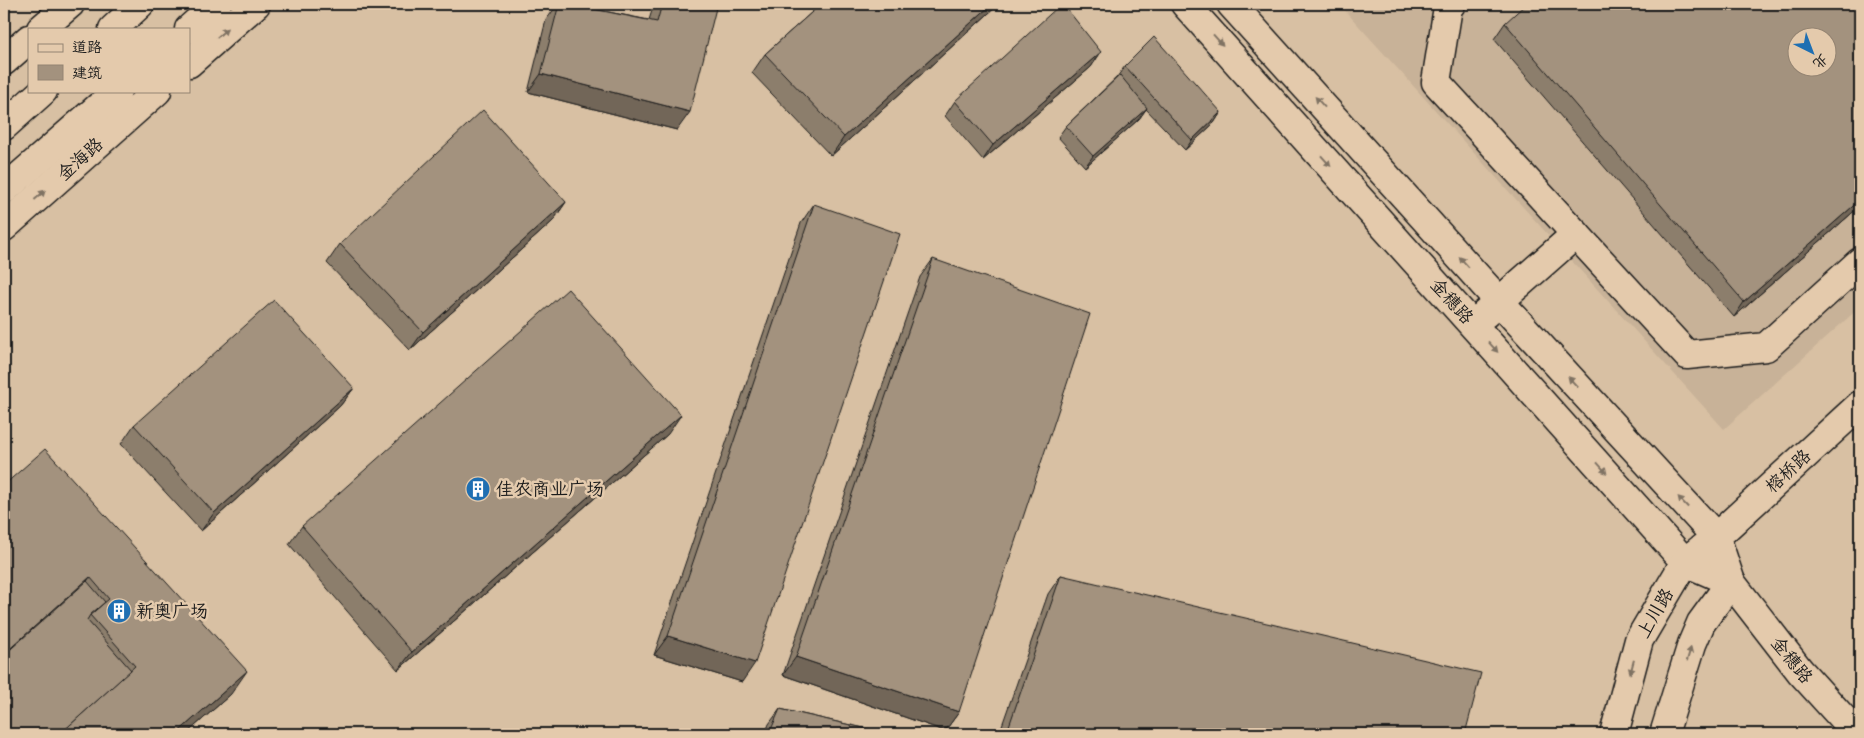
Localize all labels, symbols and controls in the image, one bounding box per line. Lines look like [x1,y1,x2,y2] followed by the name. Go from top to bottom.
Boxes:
[28,28,190,92] legend
[216,28,229,39] one-way arrow
[1786,28,1836,78] north arrow
[1212,33,1224,45] one-way arrow
[72,38,102,57] text: 道路
[1809,50,1831,72] text: 北
[72,64,102,83] text: 建筑
[1314,97,1326,109] one-way arrow
[53,133,108,186] street label: 金海路
[1321,155,1332,168] one-way arrow
[34,189,47,200] one-way arrow
[1458,256,1469,269] one-way arrow
[1425,274,1478,329] street label: 金穗路
[1487,341,1499,353] one-way arrow
[1567,377,1579,389] one-way arrow
[1761,445,1816,498] street label: 榕桥路
[1596,462,1608,474] one-way arrow
[465,476,491,502] building icon: 佳农商业广场
[496,478,604,501] place label: 佳农商业广场
[1677,496,1689,508] one-way arrow
[1632,584,1679,642] street label: 上川路
[106,598,132,624] building icon: 新奥广场
[136,600,208,623] place label: 新奥广场
[1766,632,1818,689] street label: 金穗路
[1685,647,1693,662] one-way arrow
[1627,660,1635,675] one-way arrow

